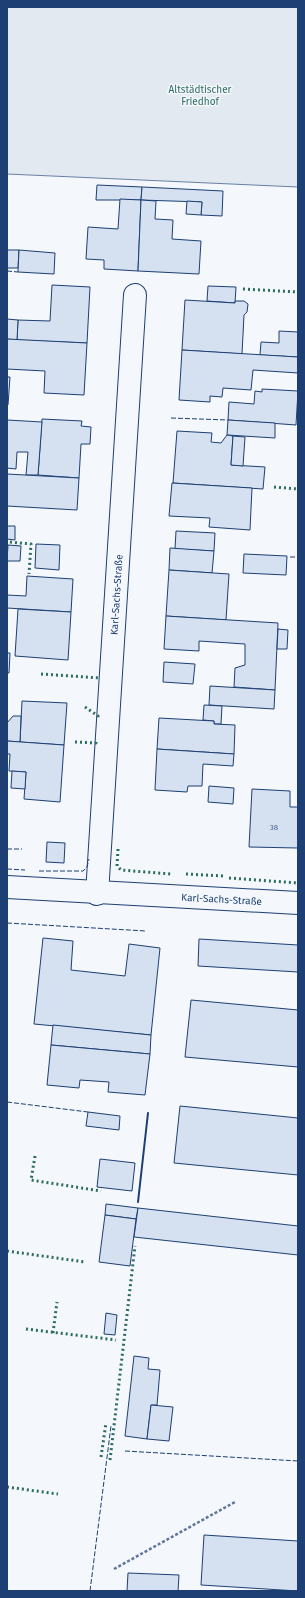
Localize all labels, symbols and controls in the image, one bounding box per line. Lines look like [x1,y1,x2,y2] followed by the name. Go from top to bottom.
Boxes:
[169,84,232,108] park label: Altstädtischer Friedhof
[108,554,126,635] street label: Karl-Sachs-Straße
[270,823,279,832] house number: 38
[181,892,262,908] street label: Karl-Sachs-Straße

